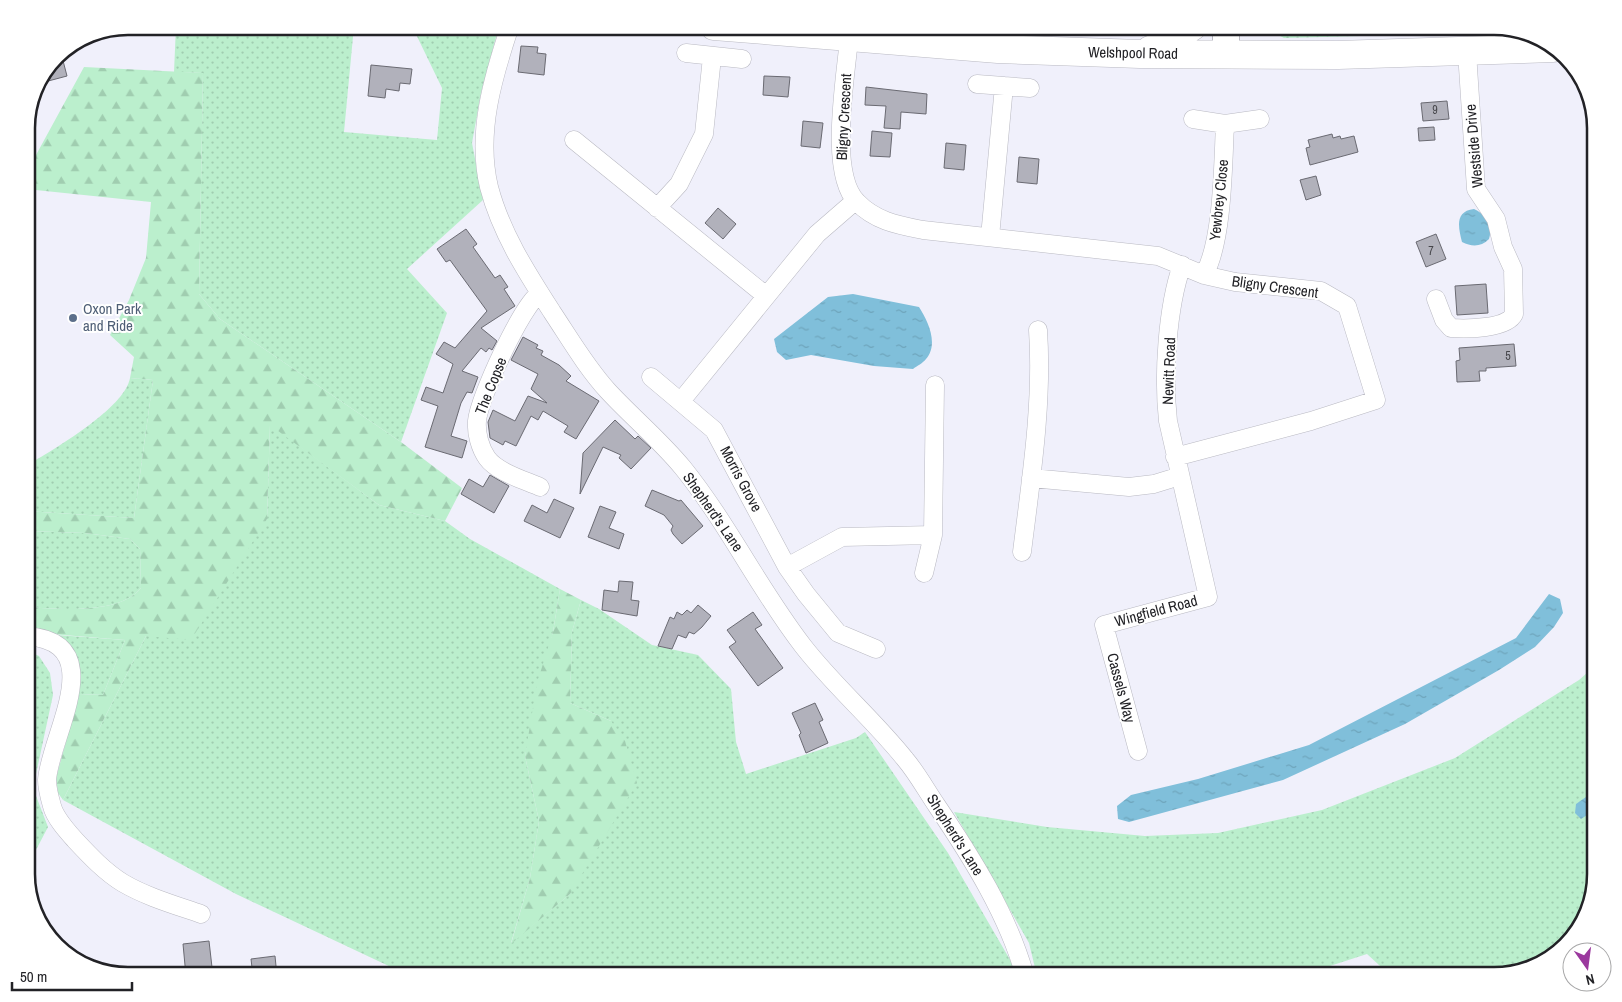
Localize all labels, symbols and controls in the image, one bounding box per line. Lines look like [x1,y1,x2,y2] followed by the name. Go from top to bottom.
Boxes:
[1088,41,1178,64] street label: Welshpool Road
[831,72,856,161] street label: Bligny Crescent
[1432,102,1438,118] house number: 9
[1459,103,1488,189] street label: Westside Drive
[1204,158,1233,242] street label: Yewbrey Close
[1428,243,1434,259] house number: 7
[1231,270,1320,303] street label: Bligny Crescent
[83,298,142,336] place label: Oxon Park and Ride
[67,312,79,324] marker: Oxon Park and Ride
[1157,337,1180,405] street label: Newitt Road
[1505,348,1511,364] house number: 5
[470,354,512,418] street label: The Copse
[715,442,768,516] street label: Morris Grove
[678,468,749,556] street label: Shepherd's Lane
[1112,589,1200,632] street label: Wingfield Road
[1102,651,1141,726] street label: Cassels Way
[922,790,989,880] street label: Shepherd's Lane
[1562,942,1612,992] north arrow
[12,960,132,992] scale bar
[20,966,47,987] text: 50 m
[1584,970,1596,989] text: N

